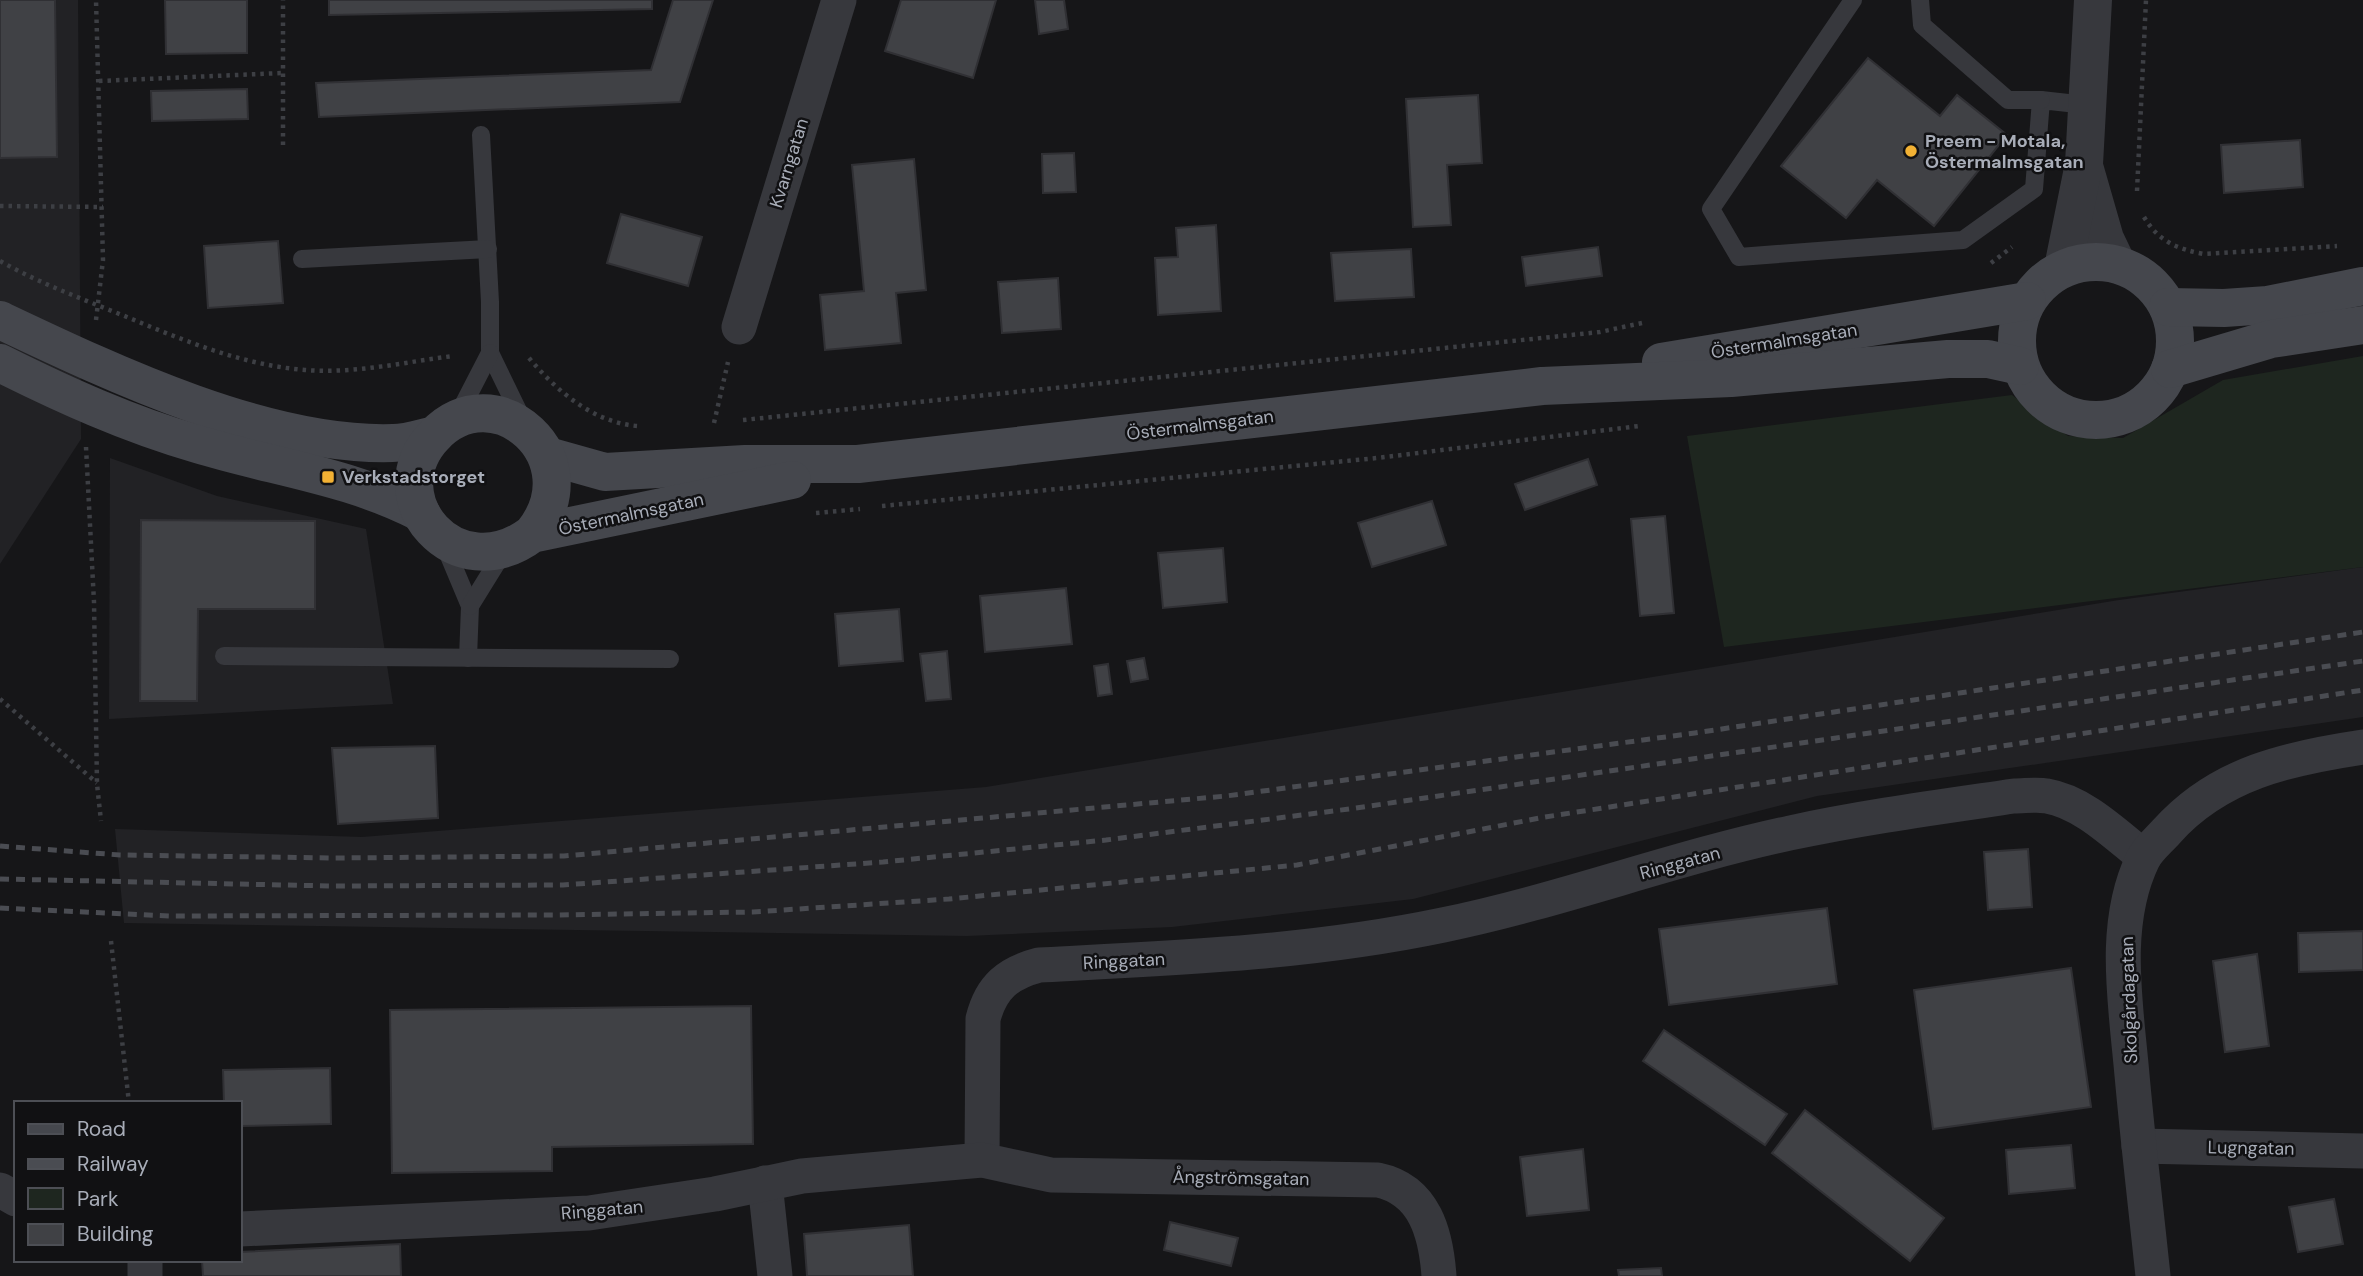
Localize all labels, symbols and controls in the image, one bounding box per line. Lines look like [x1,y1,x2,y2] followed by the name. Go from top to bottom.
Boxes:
[764,115,814,211] street label: Kvarngatan
[1925,129,2084,174] place label: Preem - Motala, Östermalmsgatan
[1903,143,1919,159] marker: Preem - Motala, Östermalmsgatan
[1709,318,1859,364] street label: Östermalmsgatan
[1125,404,1275,446] street label: Östermalmsgatan
[342,465,485,489] place label: Verkstadstorget
[320,469,336,485] marker: Verkstadstorget
[556,487,706,541] street label: Östermalmsgatan
[1637,841,1723,885] street label: Ringgatan
[2115,936,2143,1064] street label: Skolgårdagatan
[1082,947,1166,975] street label: Ringgatan
[14,1101,242,1262] legend
[77,1115,126,1143] text: Road
[2207,1135,2295,1161] street label: Lugngatan
[77,1150,149,1178] text: Railway
[1172,1165,1310,1191] street label: Ångströmsgatan
[77,1185,119,1213] text: Park
[560,1194,644,1226] street label: Ringgatan
[77,1220,154,1248] text: Building

